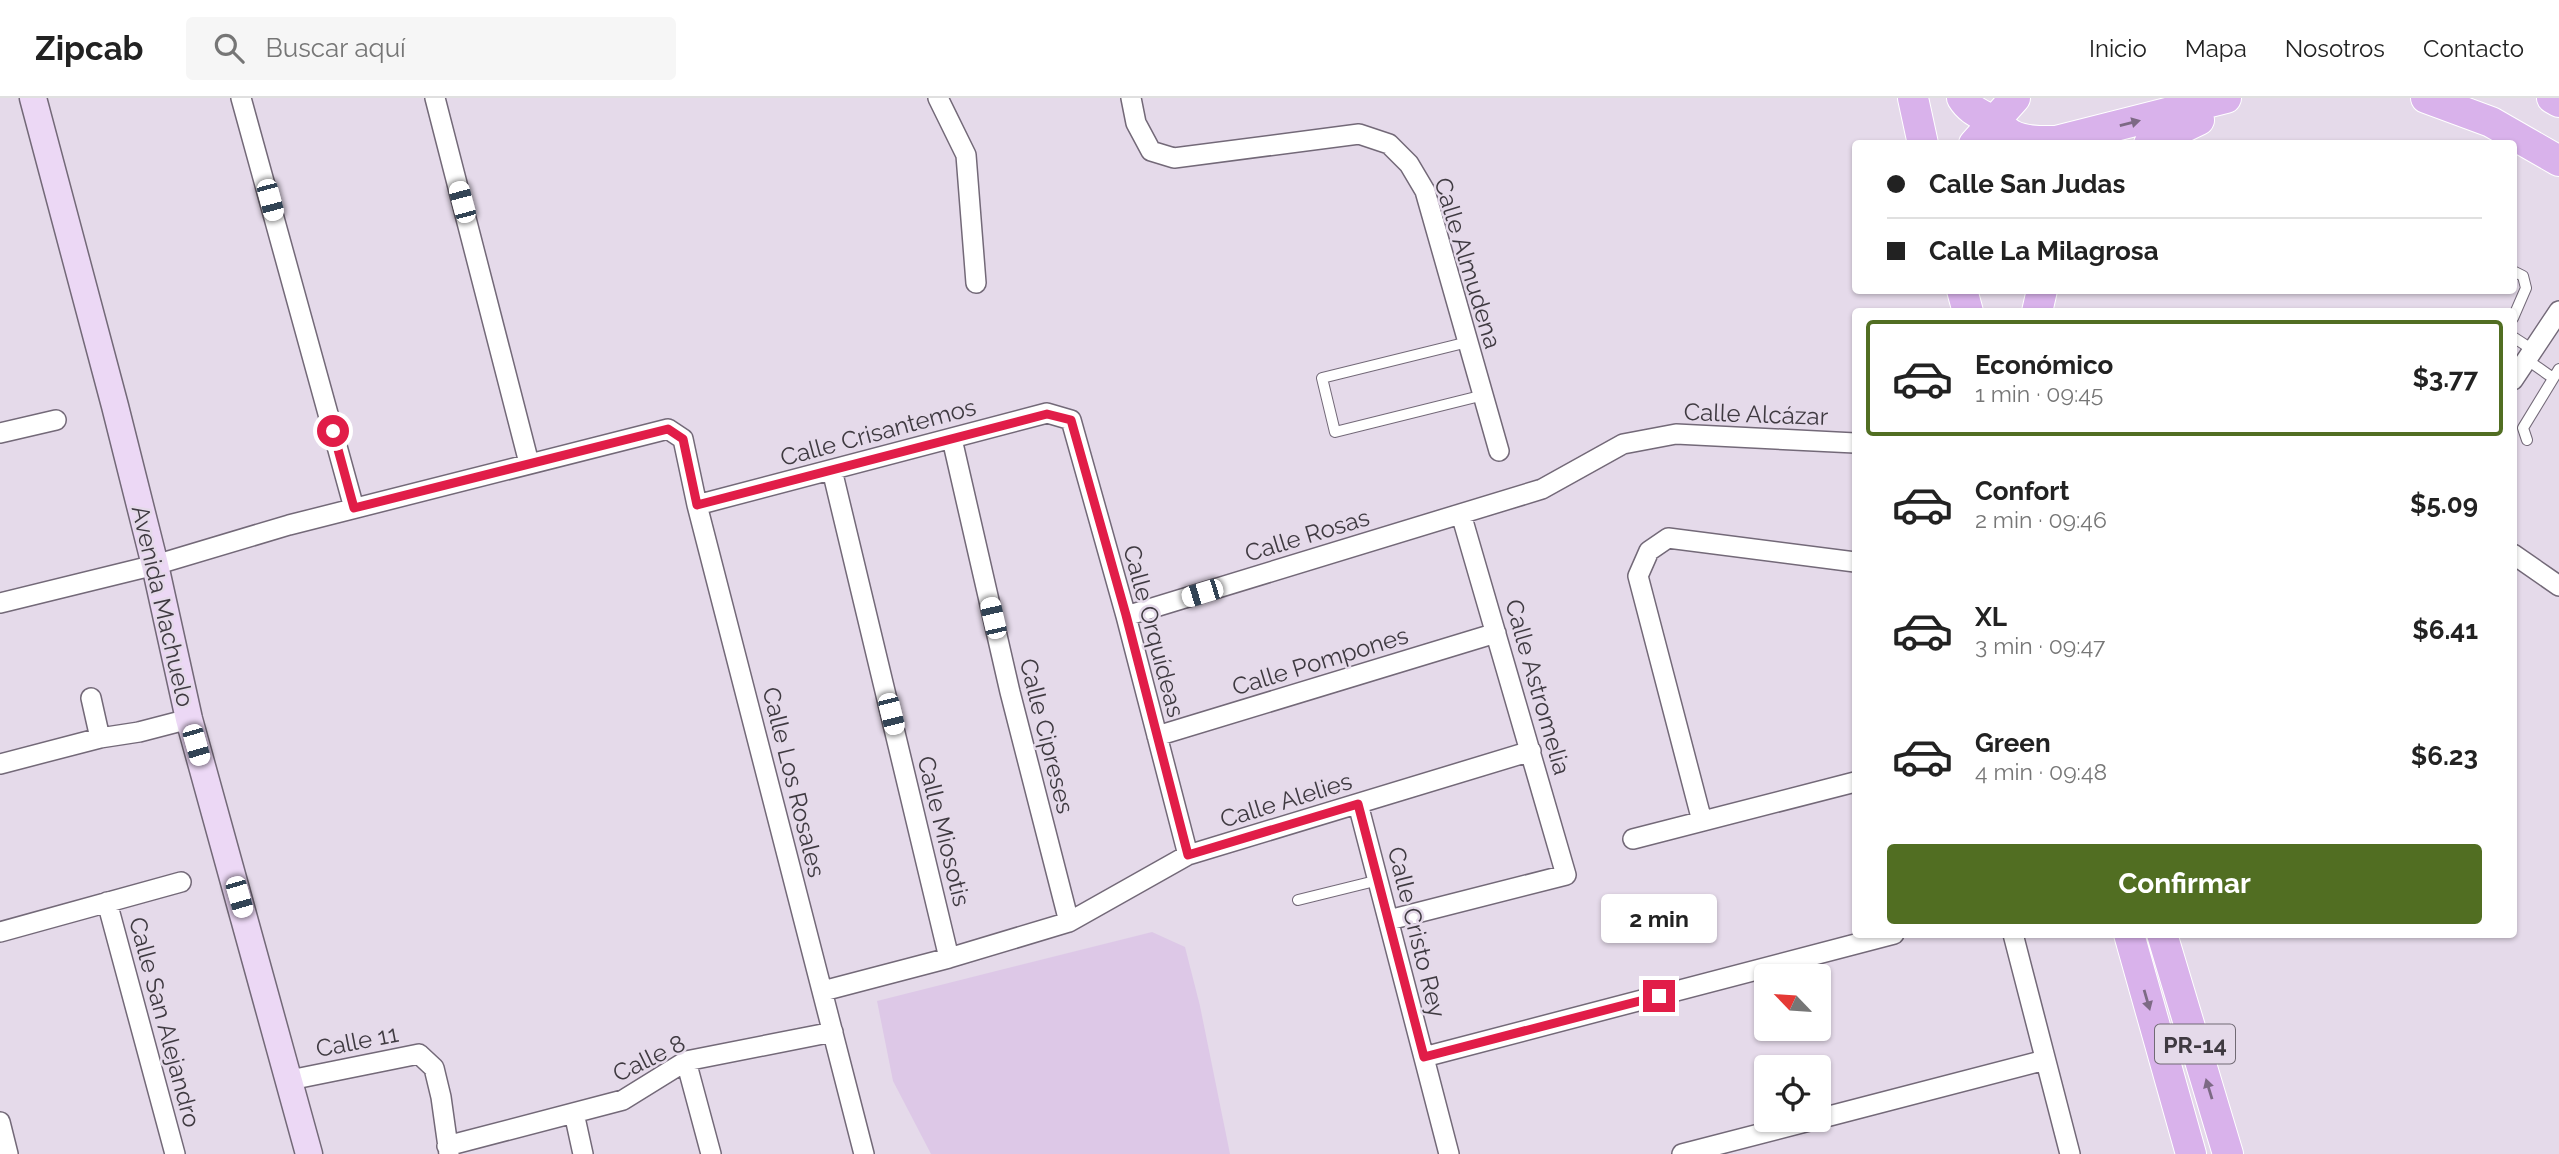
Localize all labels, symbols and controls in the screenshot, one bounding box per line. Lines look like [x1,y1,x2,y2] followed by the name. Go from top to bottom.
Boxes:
[186,17,676,80] search box
[35,29,144,68] text: Zipcab
[210,29,248,67] icon: search
[266,33,406,63] text: Buscar aquí
[2089,34,2147,63] text: Inicio
[2185,34,2247,63] text: Mapa
[2285,34,2385,63] text: Nosotros
[2423,34,2524,63] text: Contacto
[2119,117,2141,128] one-way arrow
[1929,169,2125,199] text: Calle San Judas
[1428,174,1508,352] street label: Calle Almudena
[255,177,286,223] car
[447,179,478,225] car
[1929,236,2159,266] text: Calle La Milagrosa
[1891,347,1954,410] icon: car
[1975,350,2113,380] text: Económico
[2412,363,2478,393] text: $3.77
[1975,380,2103,407] text: 1 min · 09:45
[777,392,979,472] street label: Calle Crisantemos
[1683,397,1829,431] street label: Calle Alcázar
[317,415,349,447] route start
[1891,473,1954,536] icon: car
[1975,476,2069,506] text: Confort
[2410,489,2478,519] text: $5.09
[1241,502,1373,568] street label: Calle Rosas
[126,503,200,709] street label: Avenida Machuelo
[1975,506,2107,533] text: 2 min · 09:46
[1117,542,1191,720] street label: Calle Orquídeas
[1179,577,1226,609] car
[979,595,1008,641] car
[1499,596,1577,778] street label: Calle Astromelia
[1891,599,1954,662] icon: car
[1975,602,2007,632] text: XL
[2412,615,2478,645] text: $6.41
[1228,620,1412,702] street label: Calle Pompones
[1975,632,2105,659] text: 3 min · 09:47
[1014,655,1080,817] street label: Calle Cipreses
[756,684,832,880] street label: Calle Los Rosales
[876,691,907,737] car
[181,722,212,768] car
[1891,725,1954,788] icon: car
[1975,728,2051,758] text: Green
[2411,741,2478,771] text: $6.23
[911,753,977,909] street label: Calle Miosotis
[1975,758,2107,785] text: 4 min · 09:48
[1217,766,1355,834] street label: Calle Alelies
[1382,844,1452,1020] street label: Calle Cristo Rey
[1887,844,2482,924] button: Confirmar
[224,874,255,920] car
[1601,894,1717,944] callout: 2 min
[1629,905,1689,932] text: 2 min
[123,914,207,1130] street label: Calle San Alejandro
[1754,964,1830,1041] north arrow
[1754,964,1831,1132] map controls
[1643,980,1675,1012] route end
[2143,990,2153,1011] one-way arrow
[313,1019,401,1063] street label: Calle 11
[2155,1024,2235,1063] road number: PR-14
[608,1028,690,1088] street label: Calle 8
[1754,1055,1831,1132] button: locate
[2203,1078,2213,1099] one-way arrow

